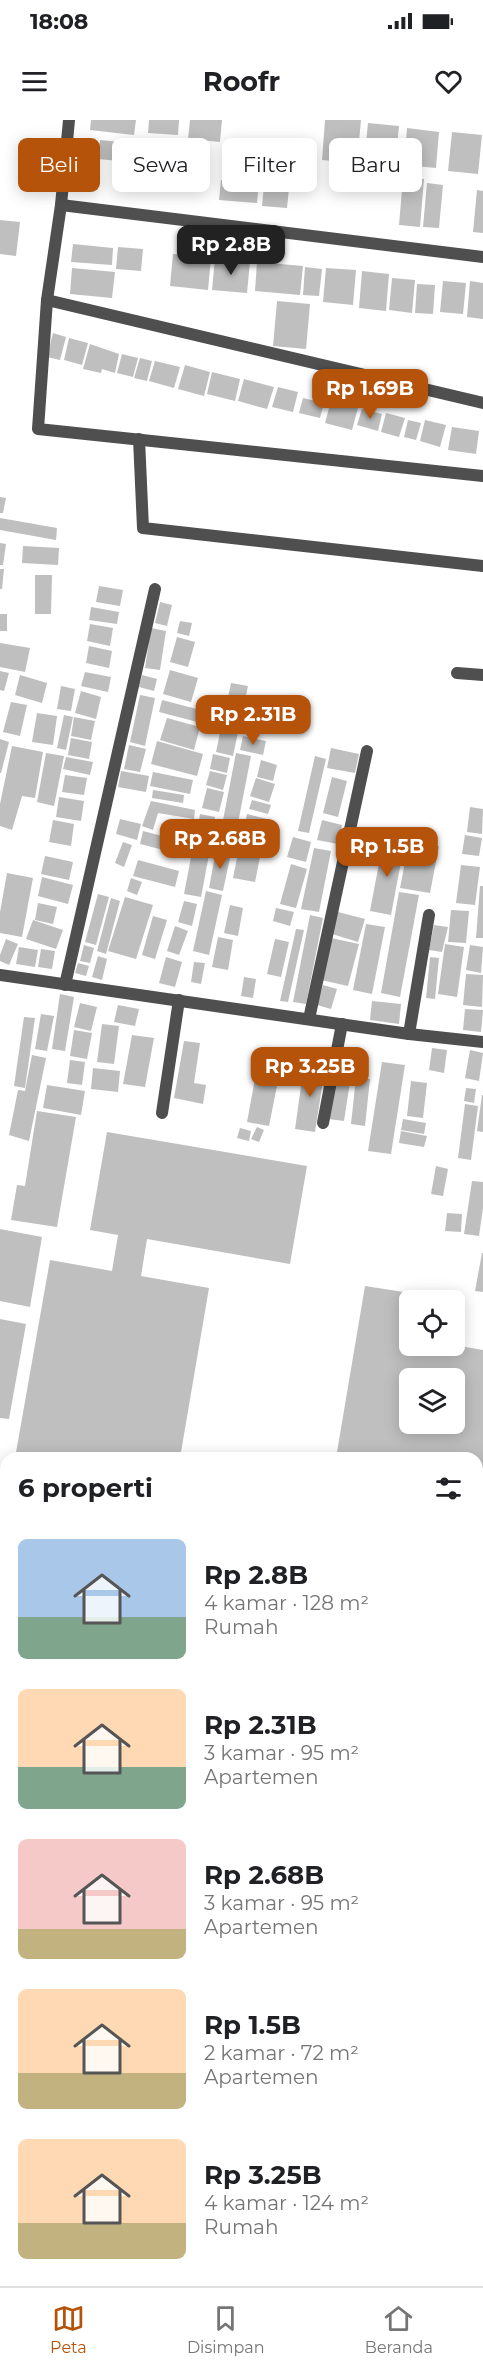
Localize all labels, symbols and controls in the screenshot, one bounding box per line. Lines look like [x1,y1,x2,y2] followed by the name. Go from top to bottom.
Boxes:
[30,8,88,35] text: 18:08
[18,65,51,98] icon: menu
[203,65,280,98] text: Roofr
[432,65,465,98] icon: heart
[18,138,100,192] chip: Beli
[112,138,210,192] chip: Sewa
[222,138,317,192] chip: Filter
[329,138,422,192] chip: Baru
[176,225,286,276] pin: Rp 2.8B
[191,232,271,256] text: Rp 2.8B
[308,369,432,420] pin: Rp 1.69B
[326,376,414,400] text: Rp 1.69B
[191,695,315,746] pin: Rp 2.31B
[210,702,296,726] text: Rp 2.31B
[158,819,282,870] pin: Rp 2.68B
[174,826,266,850] text: Rp 2.68B
[332,827,442,878] pin: Rp 1.5B
[350,834,424,858] text: Rp 1.5B
[248,1047,372,1098] pin: Rp 3.25B
[265,1054,355,1078] text: Rp 3.25B
[399,1290,465,1434] map controls
[399,1290,465,1356] button: locate
[399,1368,465,1434] button: layers
[18,1472,153,1504] text: 6 properti
[432,1472,465,1505] icon: filters
[204,1559,308,1591] text: Rp 2.8B
[66,1563,138,1635] icon: home
[204,1591,369,1615] text: 4 kamar · 128 m²
[204,1615,278,1639] text: Rumah
[204,1709,317,1741] text: Rp 2.31B
[66,1713,138,1785] icon: home
[204,1741,359,1765] text: 3 kamar · 95 m²
[204,1765,319,1789] text: Apartemen
[204,1859,324,1891] text: Rp 2.68B
[66,1863,138,1935] icon: home
[204,1891,359,1915] text: 3 kamar · 95 m²
[204,1915,319,1939] text: Apartemen
[204,2009,301,2041] text: Rp 1.5B
[66,2013,138,2085] icon: home
[204,2041,359,2065] text: 2 kamar · 72 m²
[204,2065,319,2089] text: Apartemen
[204,2159,322,2191] text: Rp 3.25B
[66,2163,138,2235] icon: home
[204,2191,369,2215] text: 4 kamar · 124 m²
[204,2215,278,2239] text: Rumah
[50,2302,87,2357] tab: Peta
[187,2302,265,2357] tab: Disimpan
[365,2302,433,2357] tab: Beranda

